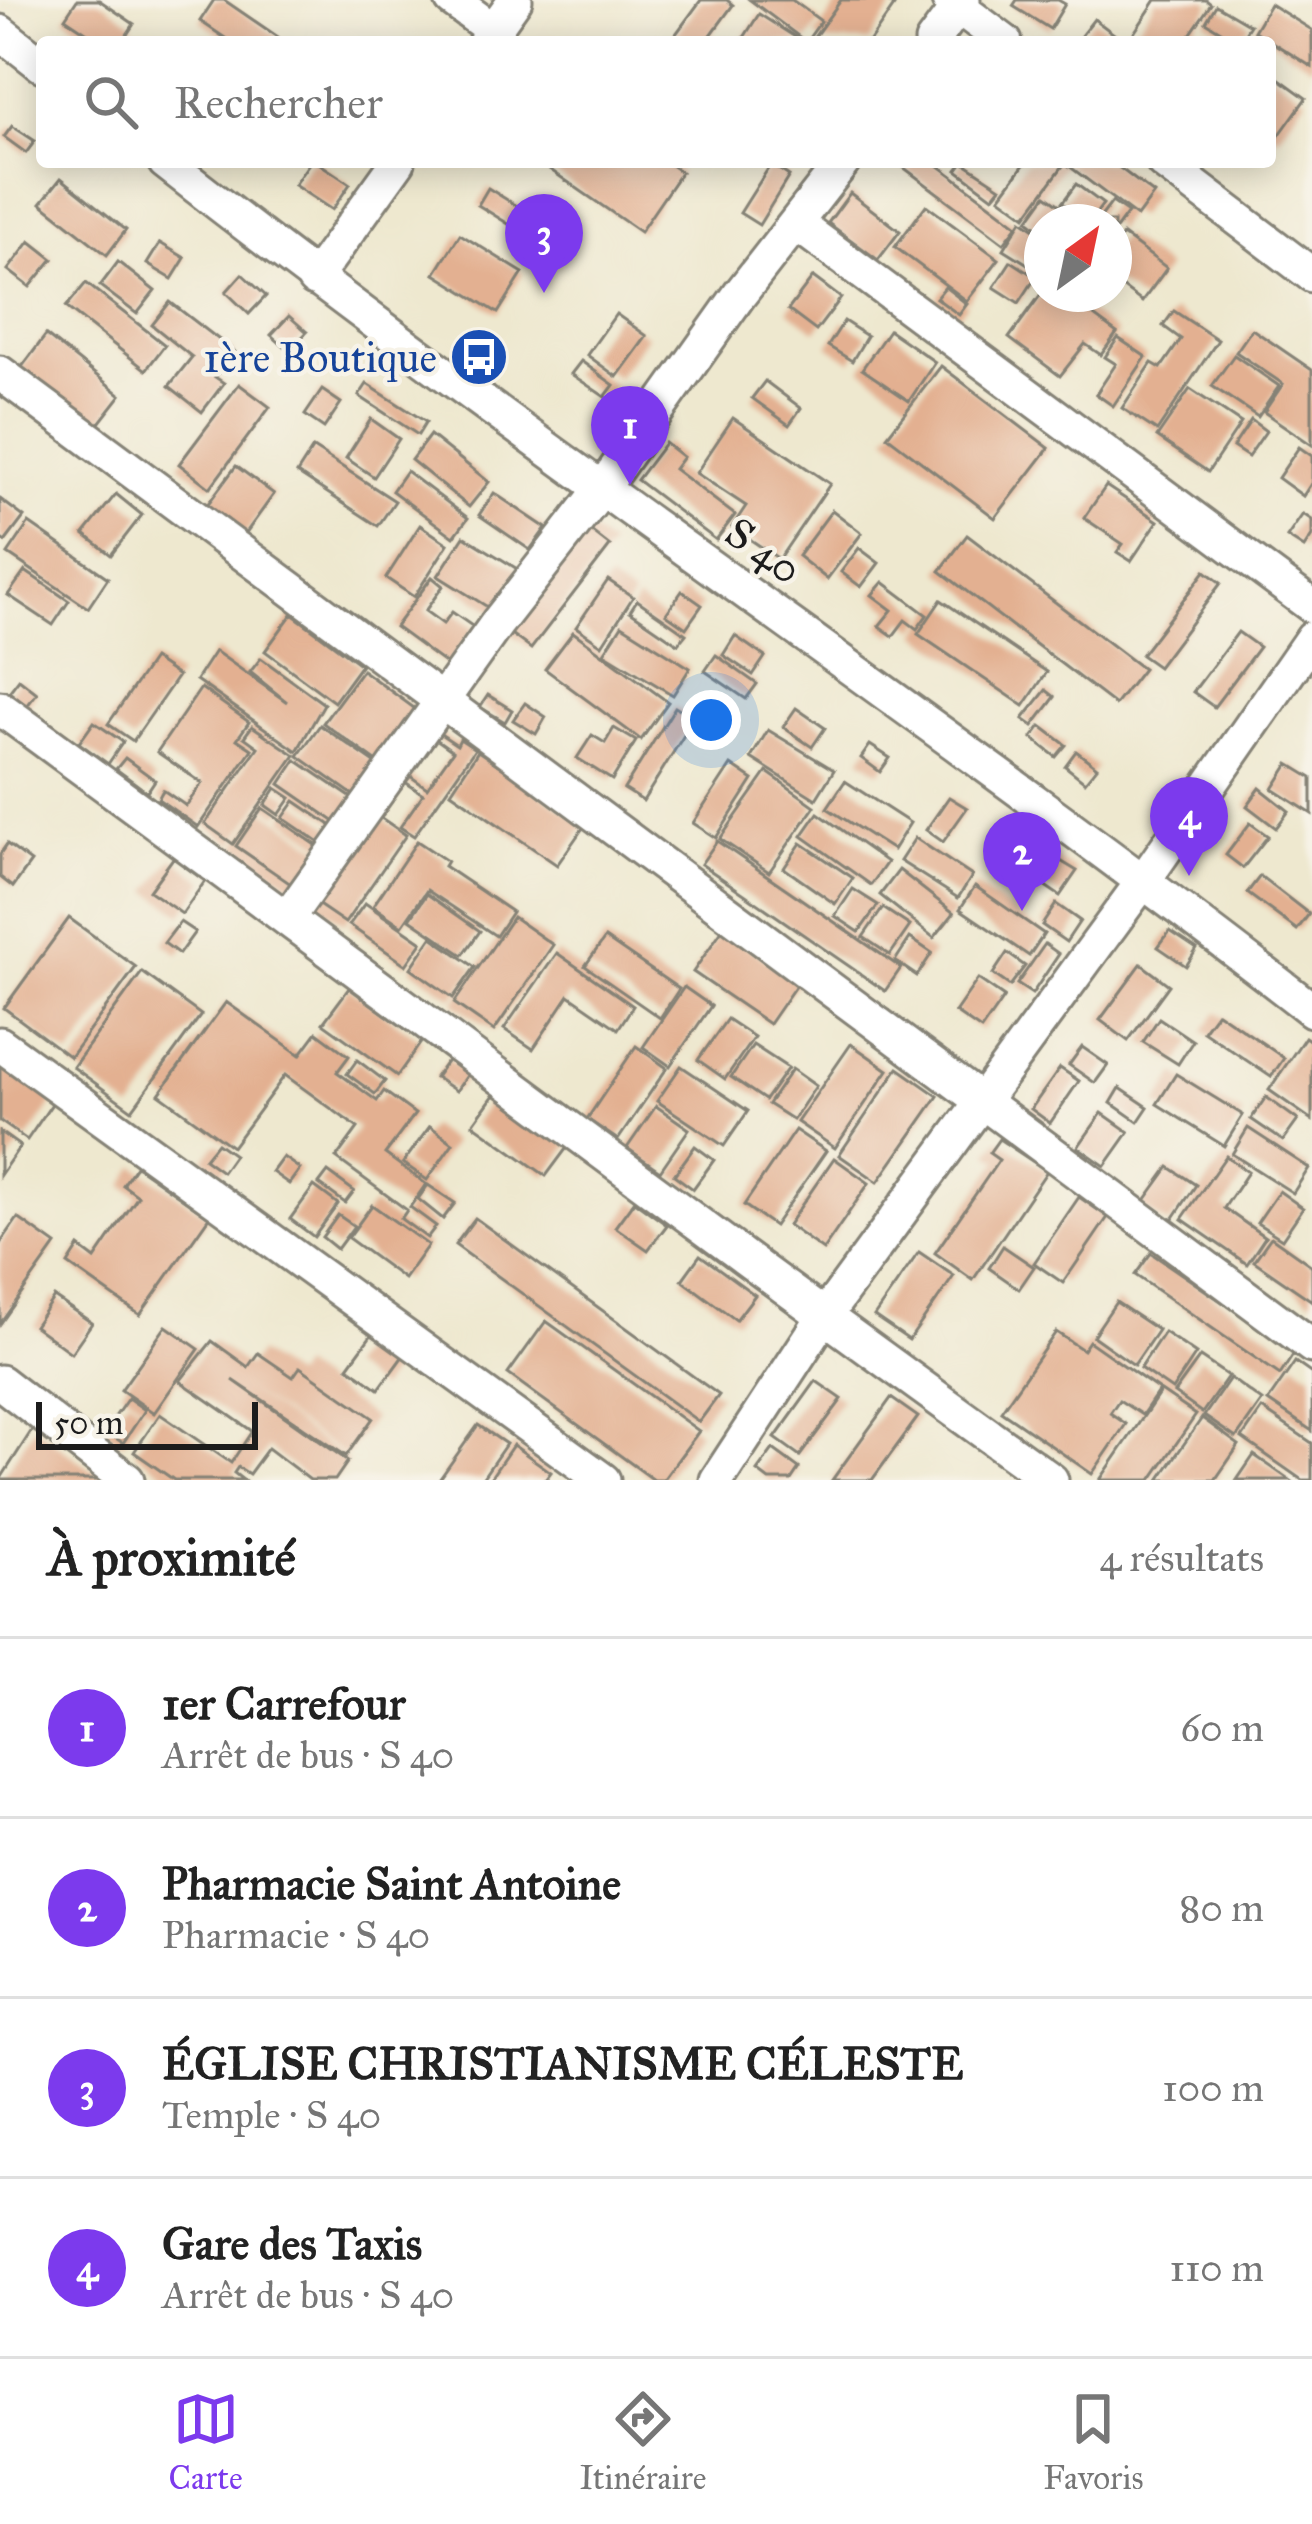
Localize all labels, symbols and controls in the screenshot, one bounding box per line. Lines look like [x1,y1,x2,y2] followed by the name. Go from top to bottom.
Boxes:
[36,36,1276,168] search box
[78,69,144,135] icon: search
[174,75,383,130] text: Rechercher
[505,194,583,293] pin: 3
[1024,204,1132,312] north arrow
[448,326,510,388] bus stop icon: 1ère Boutique
[203,332,437,384] place label: 1ère Boutique
[591,386,669,485] pin: 1
[715,506,812,595] street label: S 40
[681,690,741,750] your location
[1150,777,1228,876] pin: 4
[983,812,1061,911] pin: 2
[36,1396,258,1449] scale bar
[54,1403,123,1443] text: 50 m
[48,1527,296,1589] text: À proximité
[1100,1534,1264,1582] text: 4 résultats
[162,1676,406,1731] text: 1er Carrefour
[79,1704,95,1752] text: 1
[1180,1704,1264,1752] text: 60 m
[162,1731,454,1779] text: Arrêt de bus · S 40
[162,1856,621,1911] text: Pharmacie Saint Antoine
[77,1884,97,1932] text: 2
[1179,1884,1264,1932] text: 80 m
[162,1911,430,1959] text: Pharmacie · S 40
[162,2036,963,2091] text: ÉGLISE CHRISTIANISME CÉLESTE
[79,2064,95,2112] text: 3
[1162,2064,1264,2112] text: 100 m
[162,2091,381,2139] text: Temple · S 40
[162,2216,422,2271] text: Gare des Taxis
[76,2244,98,2292] text: 4
[1169,2244,1264,2292] text: 110 m
[162,2271,454,2319] text: Arrêt de bus · S 40
[168,2386,243,2498] tab: Carte
[579,2386,707,2498] tab: Itinéraire
[1043,2386,1144,2498] tab: Favoris

